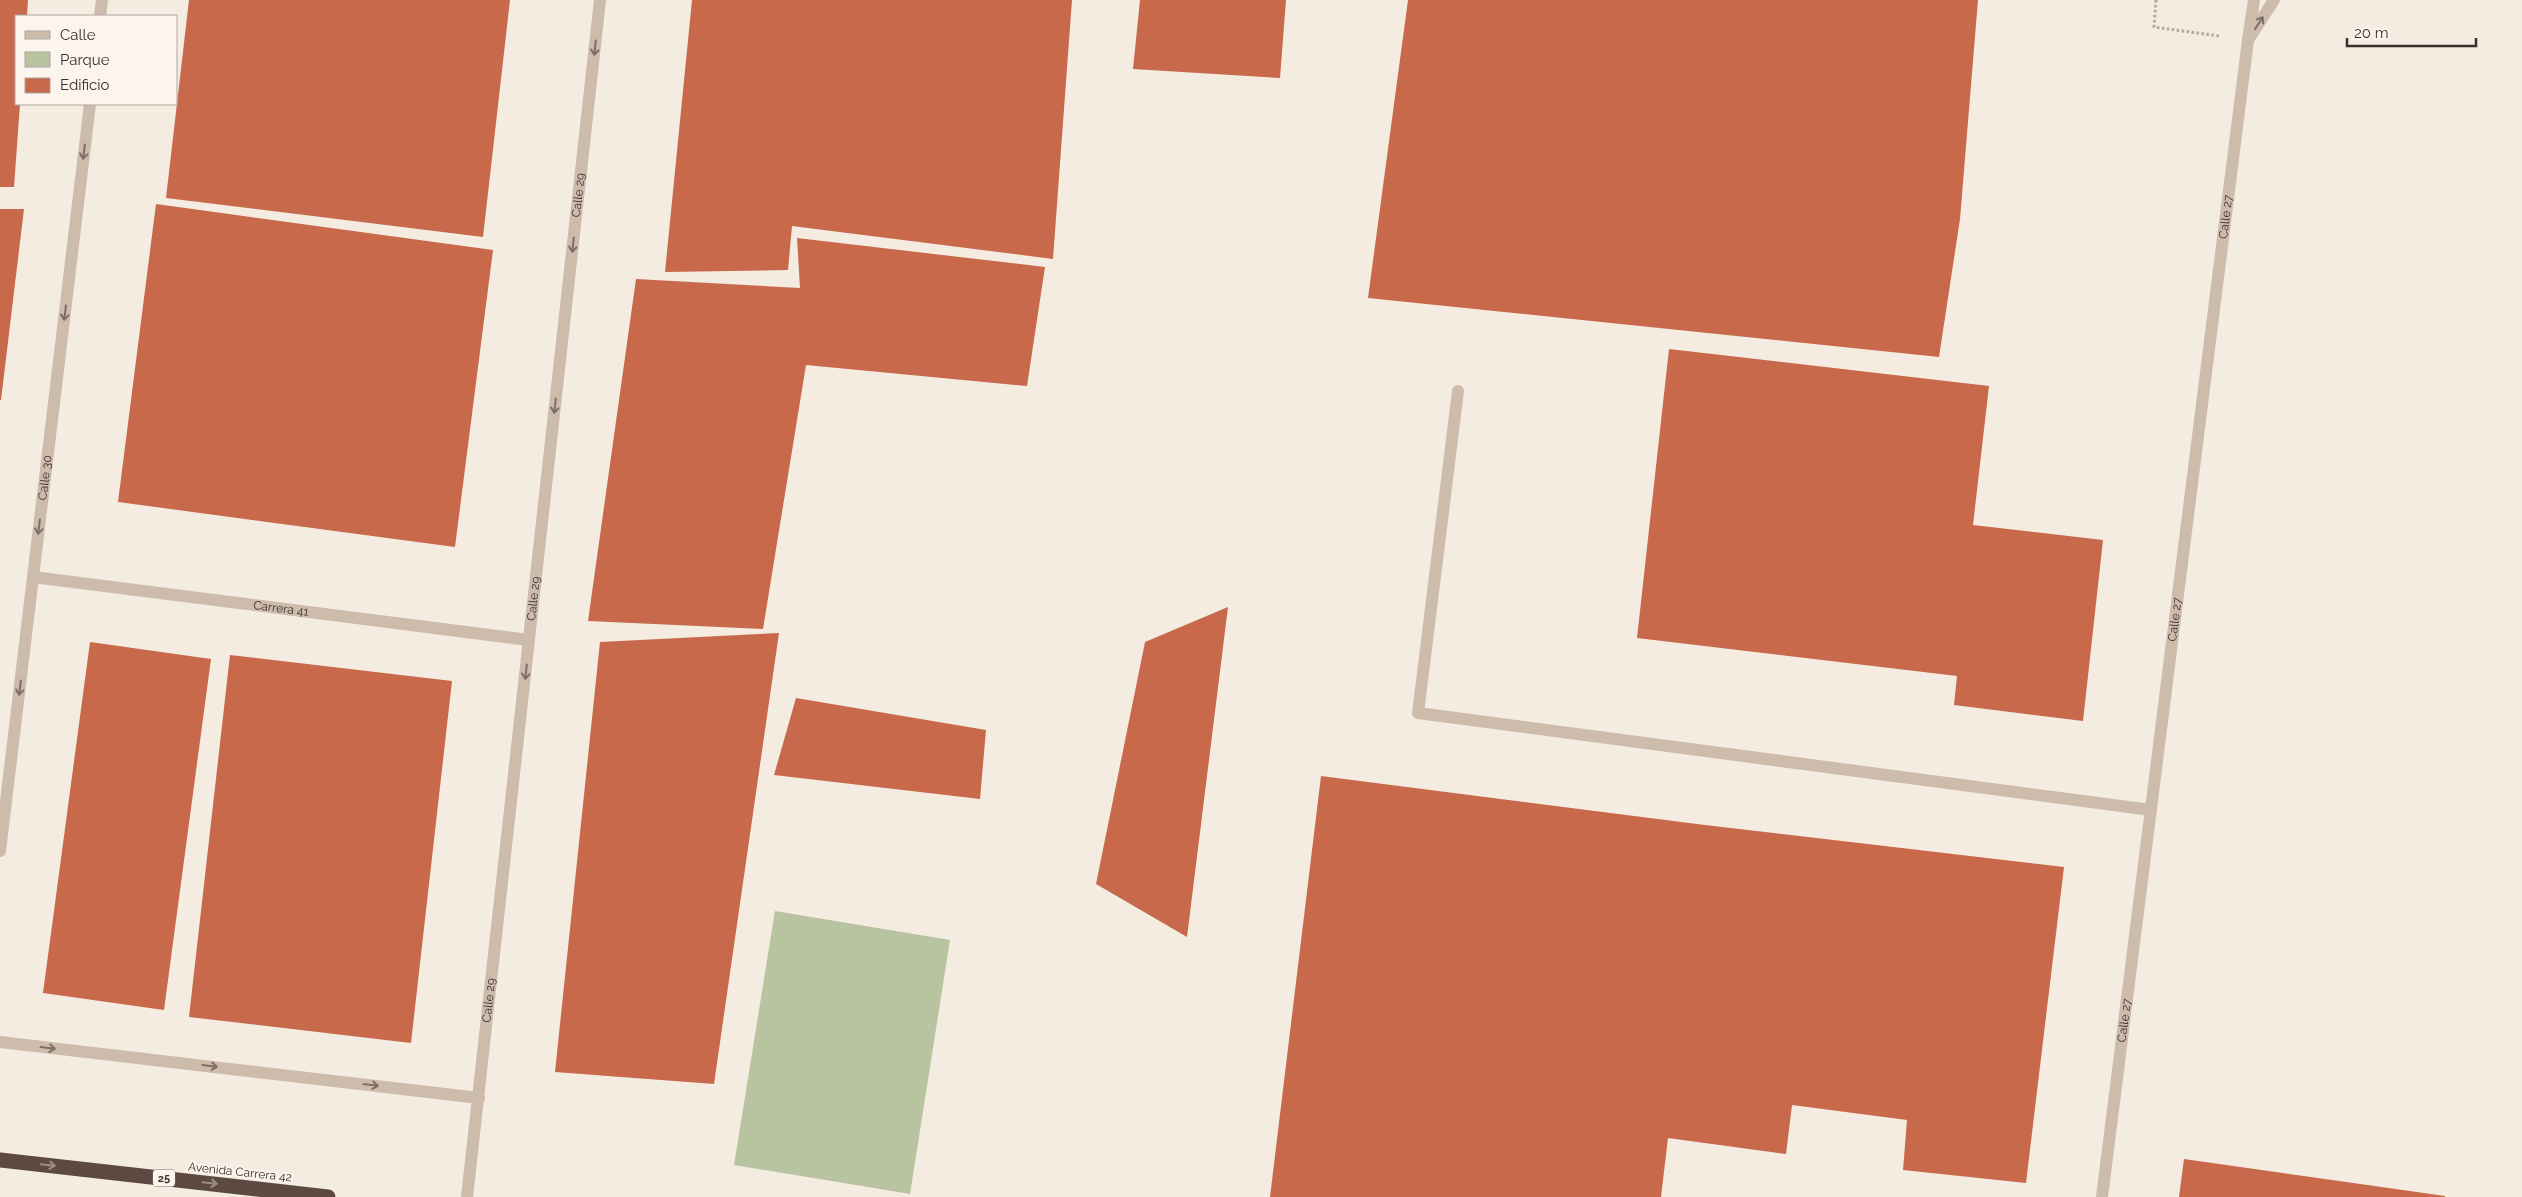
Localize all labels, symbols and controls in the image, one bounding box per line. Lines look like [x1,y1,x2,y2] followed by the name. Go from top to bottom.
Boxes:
[15,15,178,105] legend
[2347,15,2476,47] scale bar
[2254,16,2264,30] one-way arrow
[2354,24,2389,42] text: 20 m
[60,26,96,44] text: Calle
[590,40,600,56] one-way arrow
[60,51,110,69] text: Parque
[60,76,110,94] text: Edificio
[79,144,89,160] one-way arrow
[569,172,588,218] street label: Calle 29
[2216,193,2235,240] street label: Calle 27
[568,236,578,252] one-way arrow
[60,305,70,321] one-way arrow
[550,398,560,414] one-way arrow
[35,454,55,501] street label: Calle 30
[34,519,44,535] one-way arrow
[524,576,543,622] street label: Calle 29
[2165,596,2185,642] street label: Calle 27
[253,598,309,619] street label: Carrera 41
[521,664,531,680] one-way arrow
[15,680,25,696] one-way arrow
[479,977,498,1023] street label: Calle 29
[2115,997,2134,1043] street label: Calle 27
[40,1043,56,1053] one-way arrow
[201,1062,217,1072] one-way arrow
[363,1080,379,1090] one-way arrow
[40,1160,56,1170] one-way arrow
[187,1160,293,1184] street label: Avenida Carrera 42
[153,1170,175,1186] road number: 25
[202,1178,218,1188] one-way arrow

